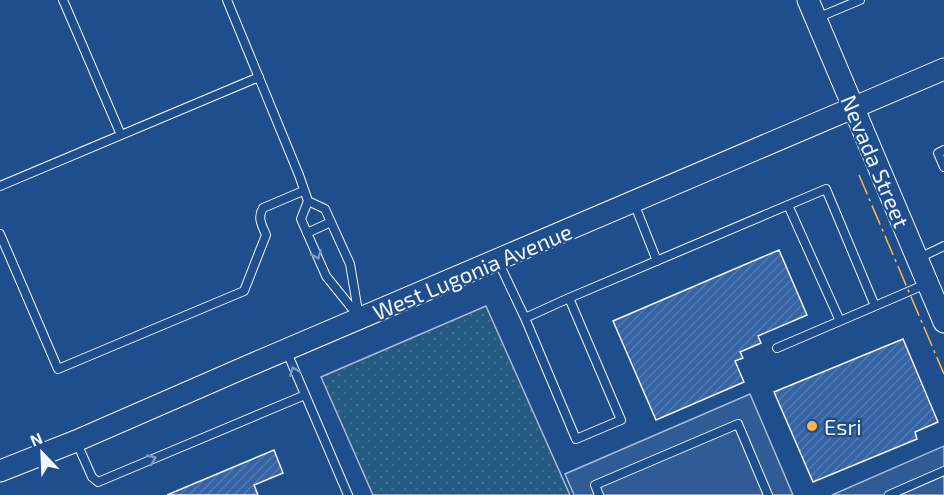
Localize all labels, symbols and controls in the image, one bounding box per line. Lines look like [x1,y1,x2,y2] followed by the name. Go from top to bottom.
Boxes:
[836,91,916,231] street label: Nevada Street
[369,217,575,325] street label: West Lugonia Avenue
[310,249,322,260] one-way arrow
[289,367,302,377] one-way arrow
[824,413,862,439] place label: Esri
[805,419,819,433] marker: Esri
[12,423,72,483] north arrow
[27,428,45,450] text: N
[146,454,157,466] one-way arrow

